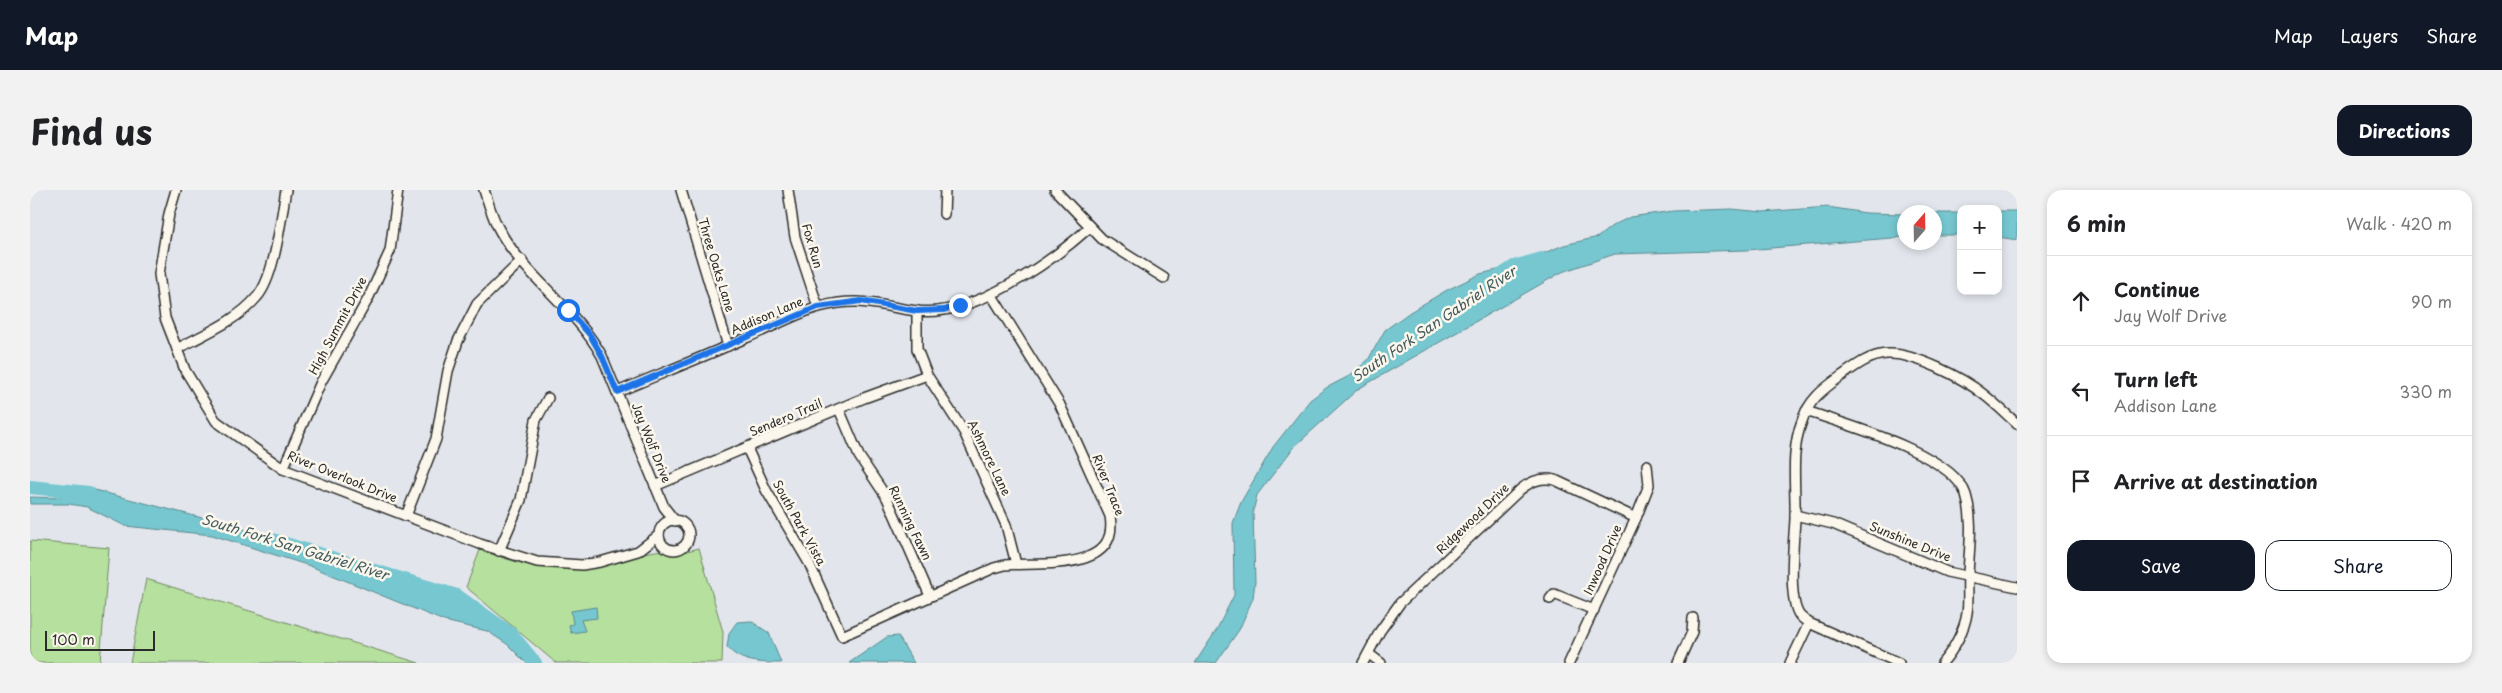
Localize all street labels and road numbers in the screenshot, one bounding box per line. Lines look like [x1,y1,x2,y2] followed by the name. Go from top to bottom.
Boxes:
[694,215,740,314] street label: Three Oaks Lane
[798,221,828,270] street label: Fox Run
[304,273,371,378] street label: High Summit Drive
[727,292,806,339] street label: Addison Lane
[746,394,825,441] street label: Sendero Trail
[628,400,676,486] street label: Jay Wolf Drive
[964,417,1016,499] street label: Ashmore Lane
[285,446,400,506] street label: River Overlook Drive
[1088,451,1129,518] street label: River Trace
[769,477,831,569] street label: South Park Vista
[1432,479,1513,558] street label: Ridgewood Drive
[885,482,937,563] street label: Running Fawn
[1867,517,1954,566] street label: Sunshine Drive
[1579,522,1626,598] street label: Inwood Drive

